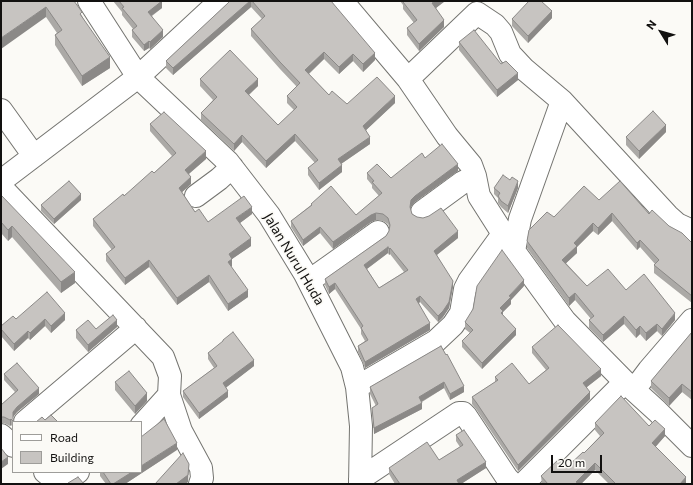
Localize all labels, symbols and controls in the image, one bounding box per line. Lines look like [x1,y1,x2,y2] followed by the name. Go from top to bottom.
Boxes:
[641,12,681,52] north arrow
[643,17,659,32] text: N
[260,210,328,308] street label: Jalan Nurul Huda
[12,421,142,473] legend
[50,430,78,444] text: Road
[553,447,604,473] scale bar
[50,450,94,464] text: Building
[558,455,585,469] text: 20 m

